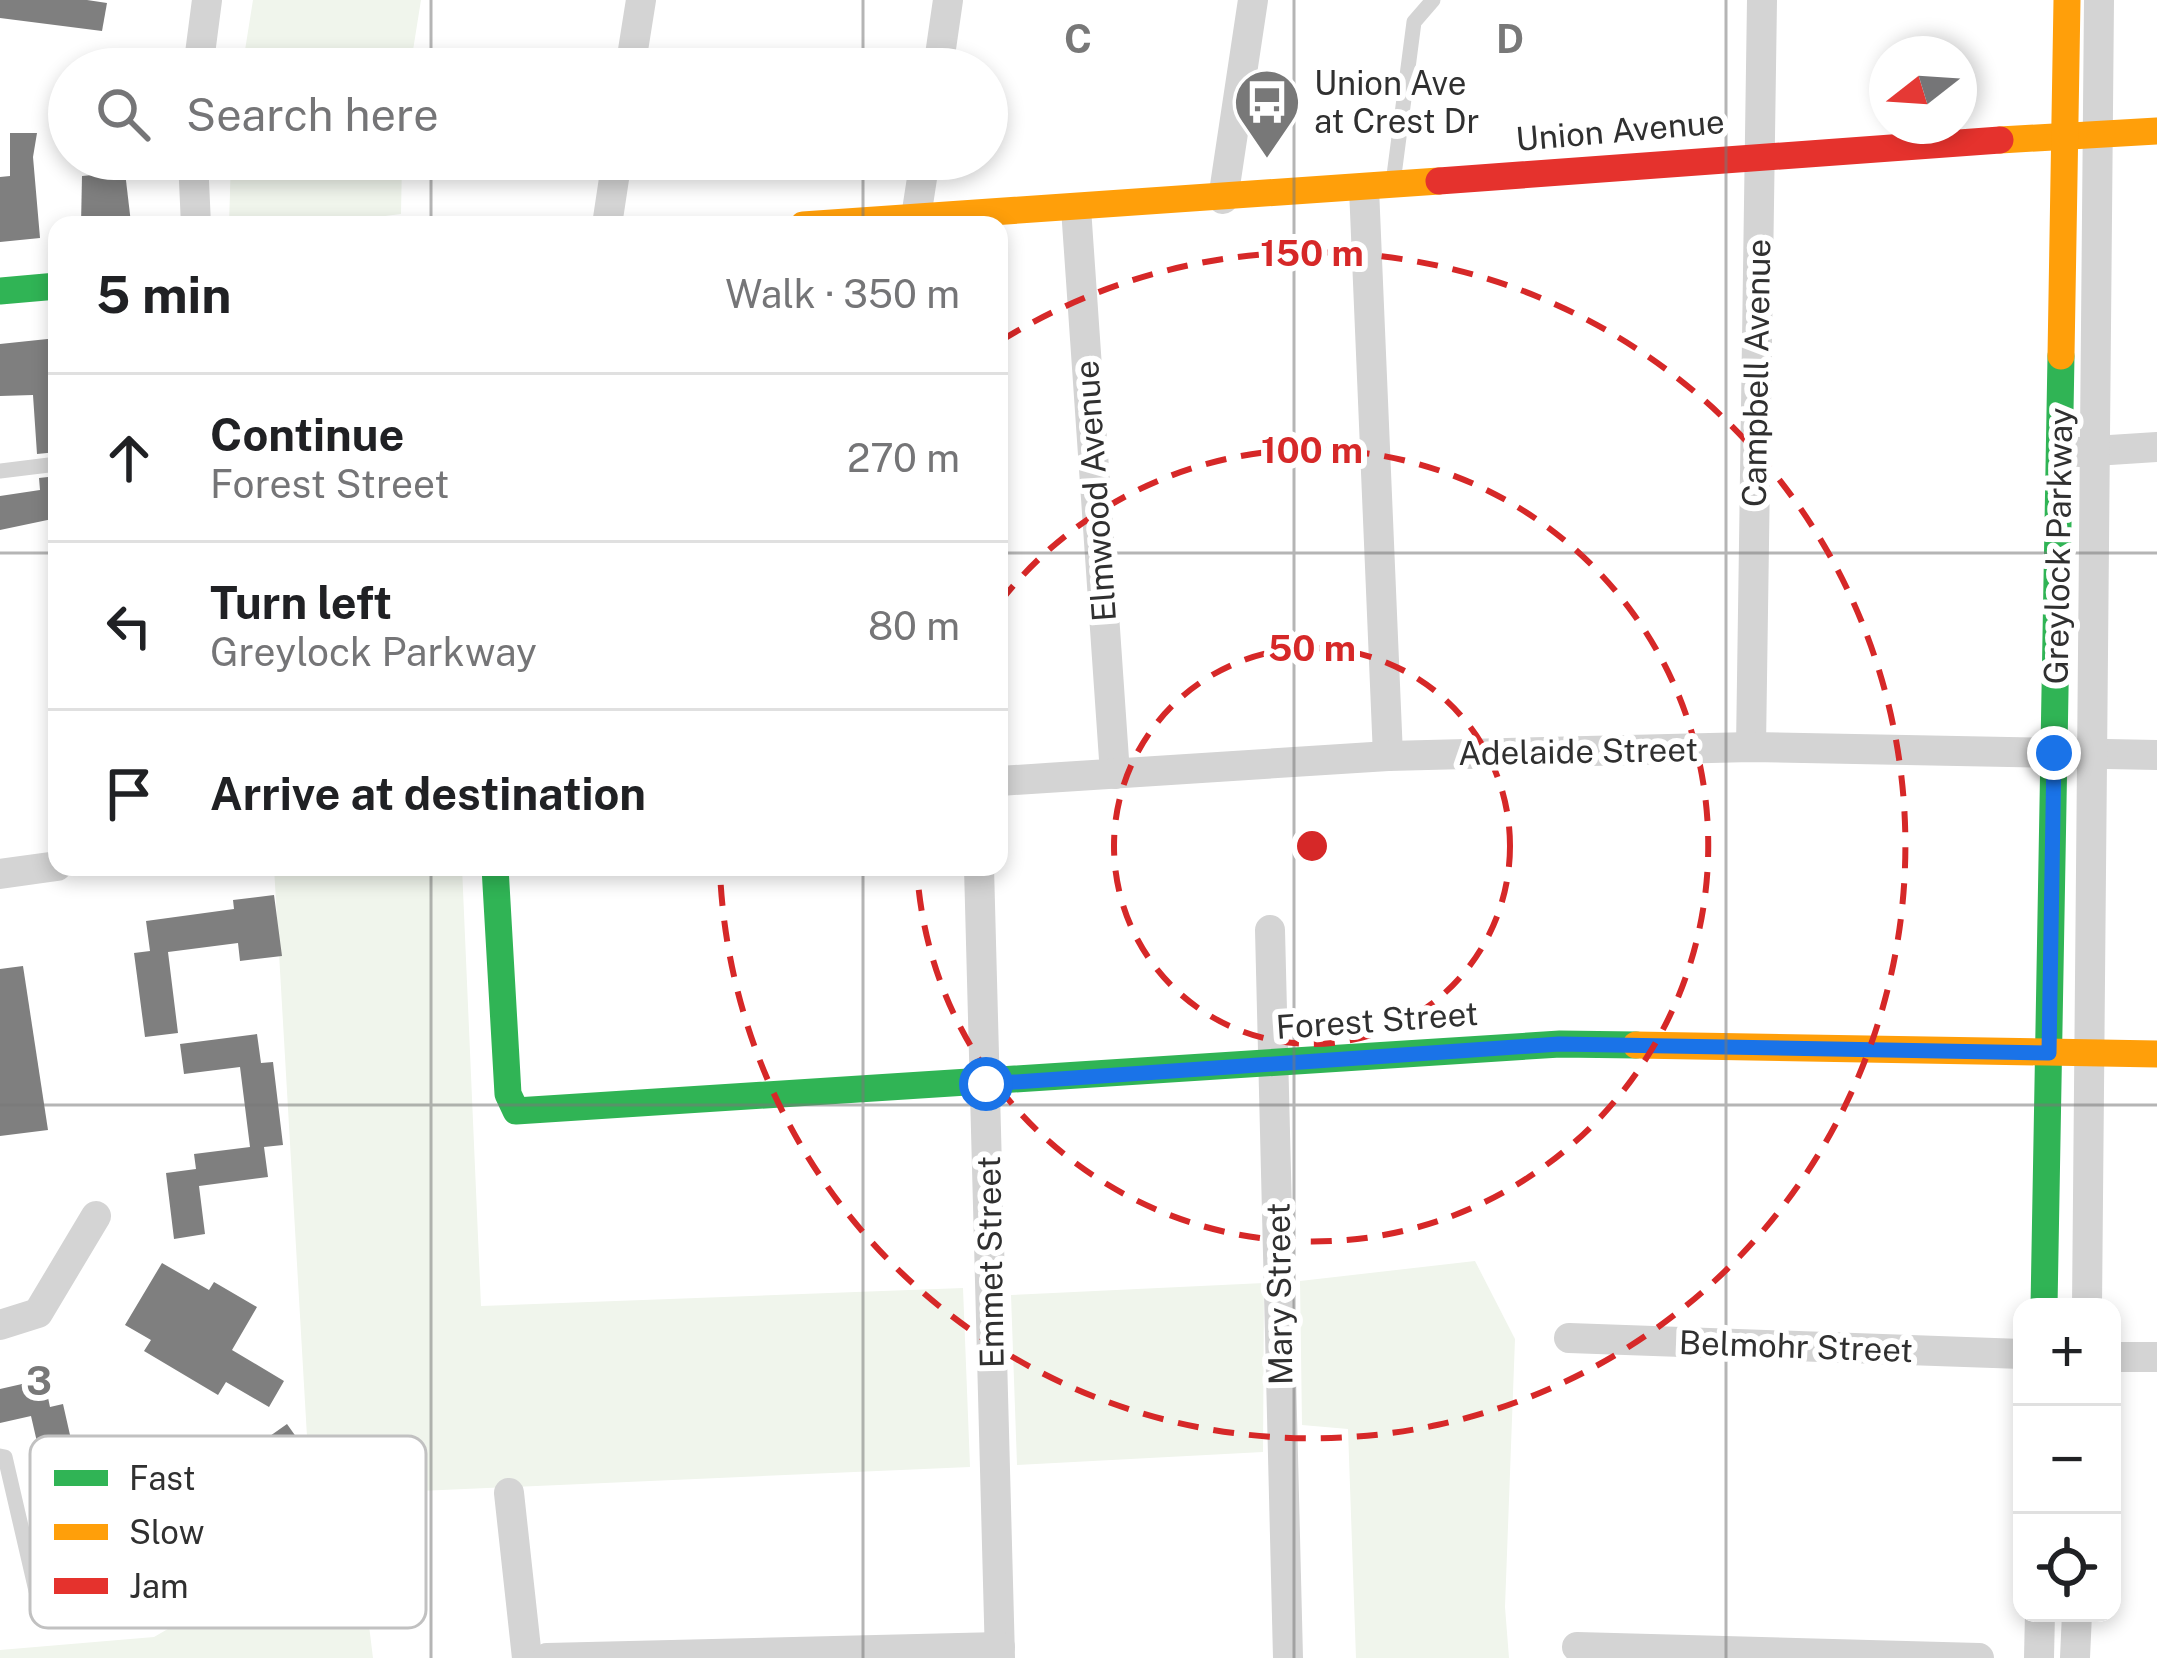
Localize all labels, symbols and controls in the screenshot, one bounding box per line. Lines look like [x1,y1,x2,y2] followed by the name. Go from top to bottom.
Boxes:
[1064,16,1092,62] text: C
[1496,16,1524,62] text: D
[1869,36,1977,144] north arrow
[48,48,1008,180] search box
[1314,64,1479,140] place label: Union Ave at Crest Dr
[1232,67,1302,161] bus stop icon: Union Ave at Crest Dr
[90,81,156,147] icon: search
[186,88,439,141] text: Search here
[1514,102,1726,158] street label: Union Avenue
[1260,232,1364,274] text: 150 m
[1735,239,1777,507] street label: Campbell Avenue
[96,265,232,324] text: 5 min
[725,271,960,317] text: Walk · 350 m
[1067,359,1123,623] street label: Elmwood Avenue
[2037,407,2079,685] street label: Greylock Parkway
[210,408,404,461] text: Continue
[96,425,162,491] icon: ahead
[1261,429,1363,471] text: 100 m
[847,435,960,481] text: 270 m
[210,461,449,507] text: Forest Street
[210,576,392,629] text: Turn left
[96,593,162,659] icon: left
[868,603,960,649] text: 80 m
[1268,627,1356,669] text: 50 m
[210,629,537,675] text: Greylock Parkway
[2027,726,2081,780] route end
[1458,730,1698,772] street label: Adelaide Street
[96,761,162,827] icon: arrive
[210,767,646,820] text: Arrive at destination
[1291,825,1333,867] centre of rings
[1275,994,1479,1046] street label: Forest Street
[959,1057,1013,1111] route start
[969,1156,1011,1368] street label: Emmet Street
[1258,1202,1300,1386] street label: Mary Street
[2013,1298,2121,1622] map controls
[2013,1298,2121,1406] button: +
[1678,1323,1914,1369] street label: Belmohr Street
[26,1358,52,1404] text: 3
[2013,1406,2121,1514] button: −
[30,1436,426,1628] legend
[129,1459,196,1497] text: Fast
[129,1513,204,1551] text: Slow
[2013,1514,2121,1622] button: locate
[129,1567,189,1605] text: Jam

